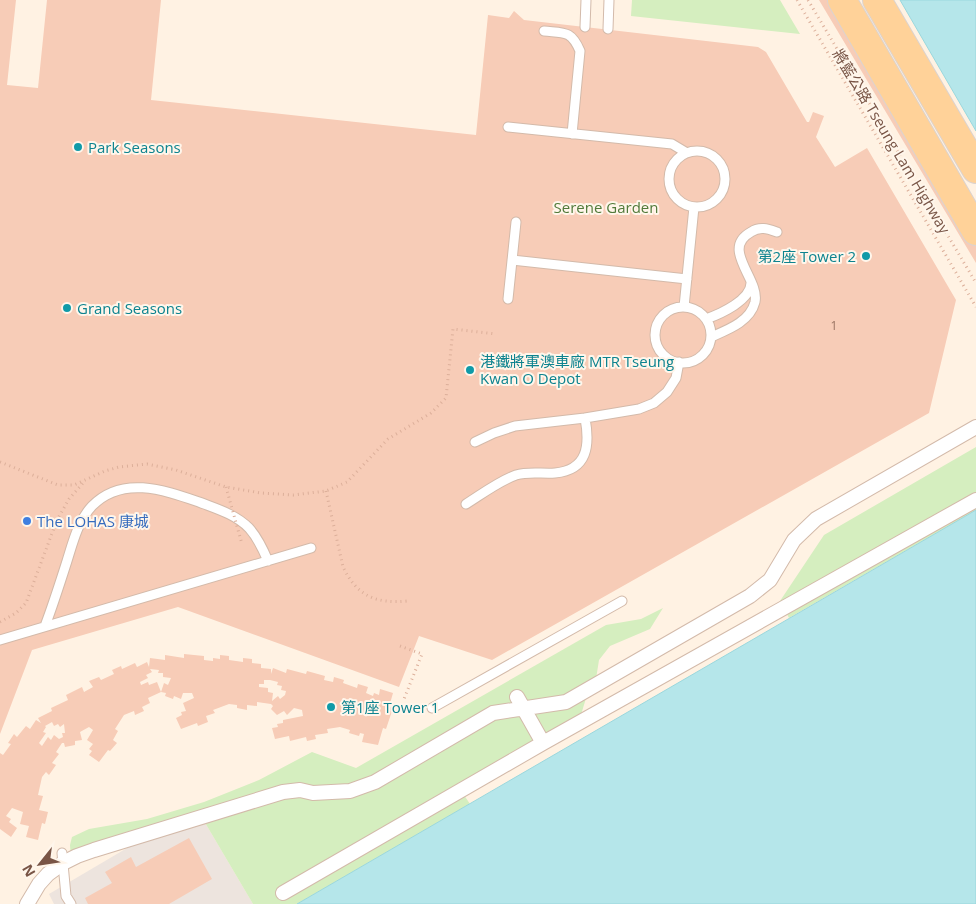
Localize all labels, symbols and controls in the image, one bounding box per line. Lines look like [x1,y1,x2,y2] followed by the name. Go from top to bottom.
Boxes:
[829,45,955,237] street label: 將藍公路 Tseung Lam Highway
[88,137,181,157] place label: Park Seasons
[72,141,84,153] marker: Park Seasons
[554,197,658,217] park label: Serene Garden
[758,246,856,266] place label: 第2座 Tower 2
[860,250,872,262] marker: 第2座 Tower 2
[77,298,182,318] place label: Grand Seasons
[61,302,73,314] marker: Grand Seasons
[831,317,837,334] house number: 1
[480,351,674,388] place label: 港鐵將軍澳車廠 MTR Tseung Kwan O Depot
[464,364,476,376] marker: 港鐵將軍澳車廠 MTR Tseung Kwan O Depot
[37,511,149,531] place label: The LOHAS 康城
[21,515,33,527] marker: The LOHAS 康城
[341,697,439,717] place label: 第1座 Tower 1
[325,701,337,713] marker: 第1座 Tower 1
[15,839,65,889] north arrow
[17,861,39,880] text: N

